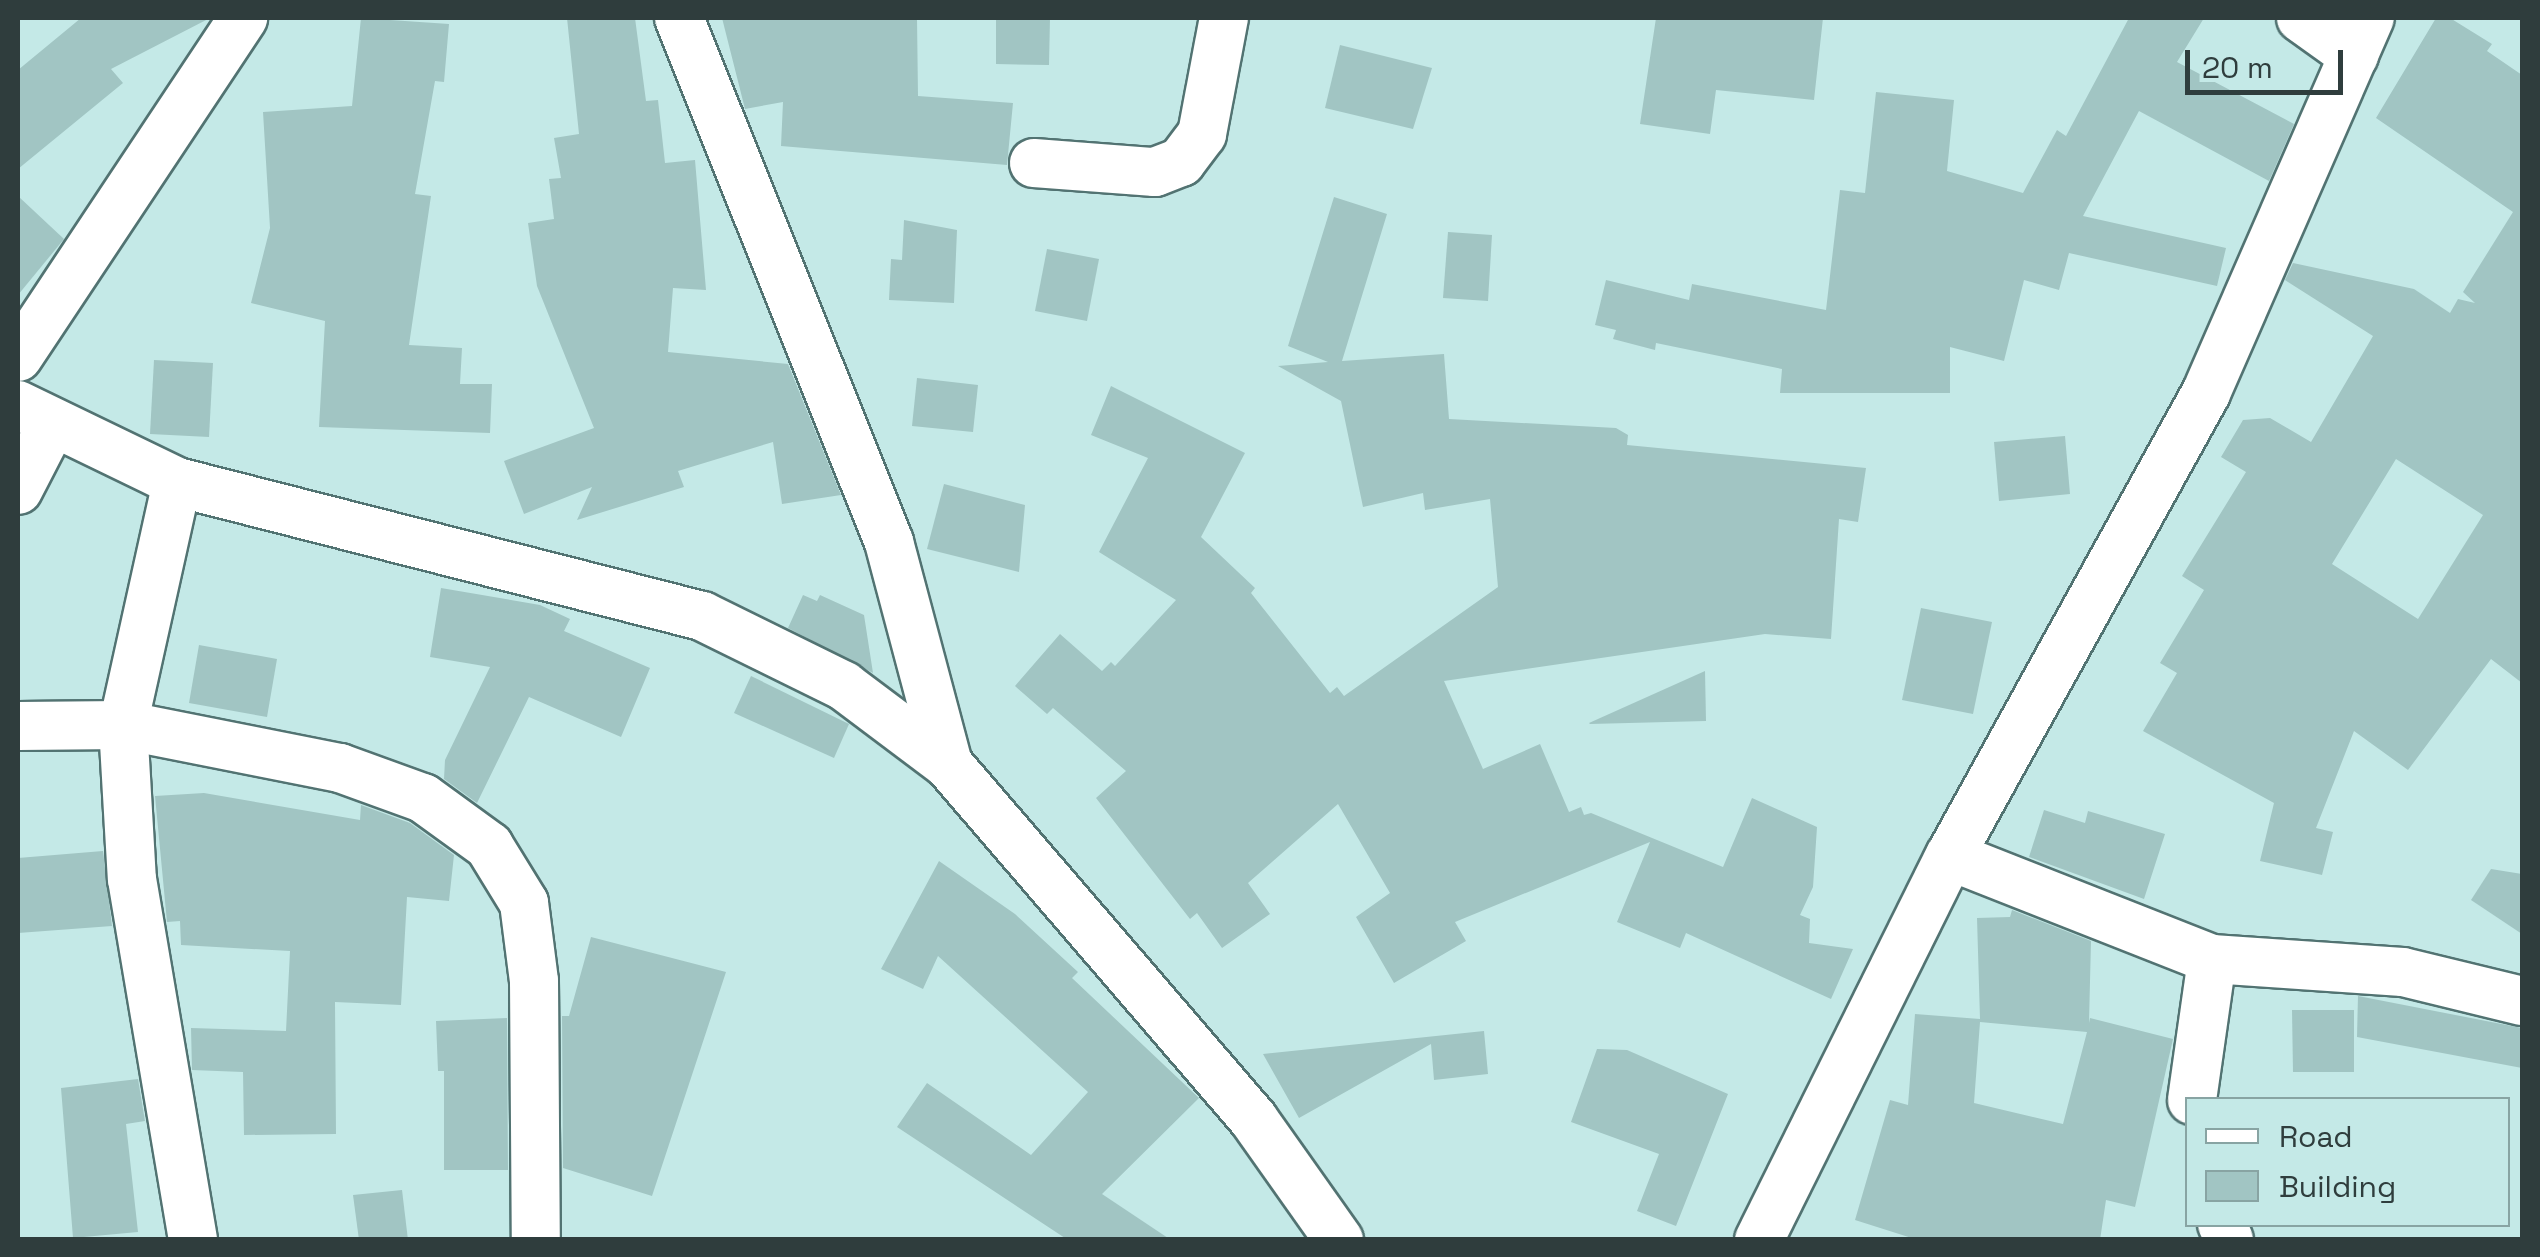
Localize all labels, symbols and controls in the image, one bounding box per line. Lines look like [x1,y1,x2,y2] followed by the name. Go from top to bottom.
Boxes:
[2190,30,2348,92] scale bar
[2202,48,2273,87] text: 20 m
[2185,1097,2510,1227] legend
[2279,1117,2353,1156] text: Road
[2279,1167,2396,1206] text: Building

